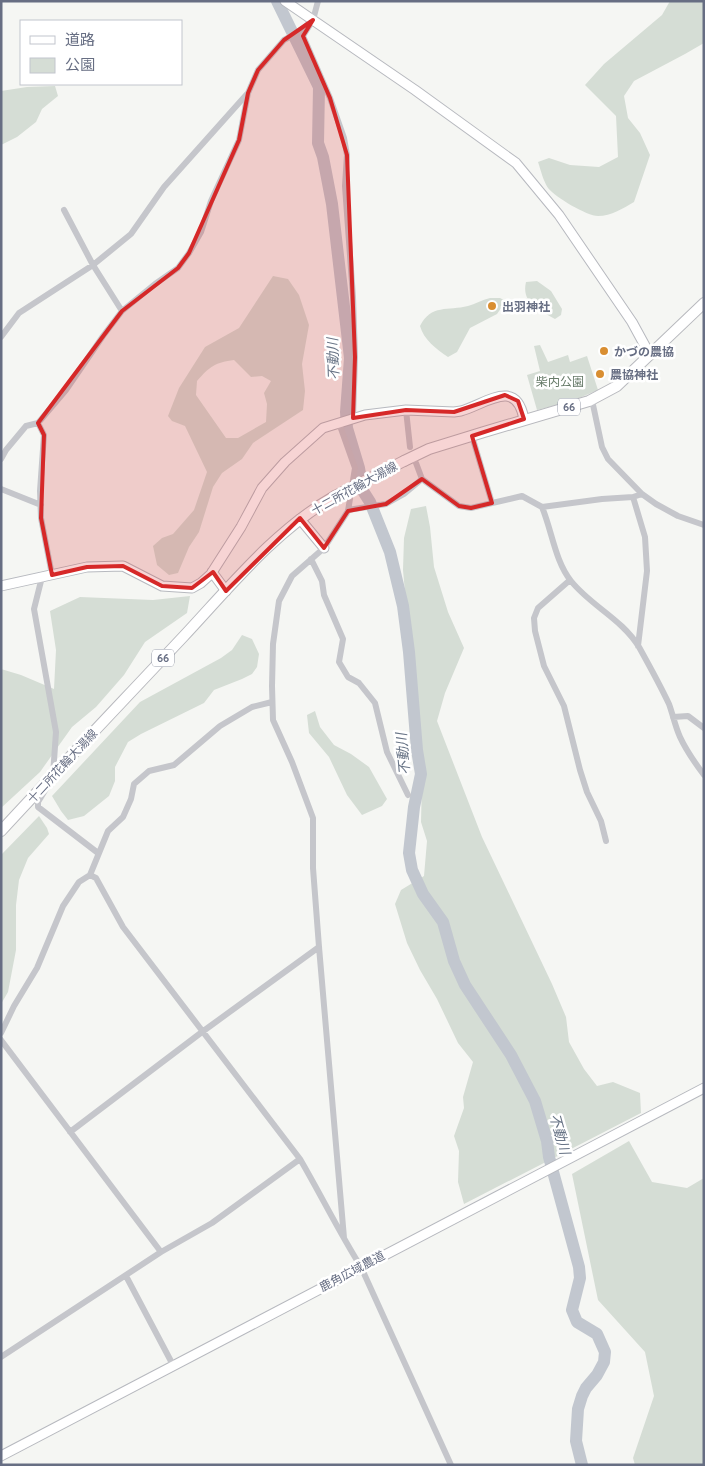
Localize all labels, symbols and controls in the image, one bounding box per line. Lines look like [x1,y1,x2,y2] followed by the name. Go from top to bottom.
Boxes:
[20,20,182,85] legend
[65,30,95,49] text: 道路
[65,55,95,74] text: 公園
[502,299,550,314] place label: 出羽神社
[486,300,498,312] marker: 出羽神社
[323,336,343,380] water label: 不動川
[614,344,674,359] place label: かづの農協
[598,345,610,357] marker: かづの農協
[610,367,658,382] place label: 農協神社
[594,368,606,380] marker: 農協神社
[536,374,584,389] park label: 柴内公園
[558,398,580,416] road number: 66
[308,458,400,518] street label: 十二所花輪大湯線
[152,650,174,666] road number: 66
[24,726,100,806] street label: 十二所花輪大湯線
[392,730,414,776] water label: 不動川
[546,1111,575,1159] water label: 不動川
[317,1247,387,1295] street label: 鹿角広域農道

